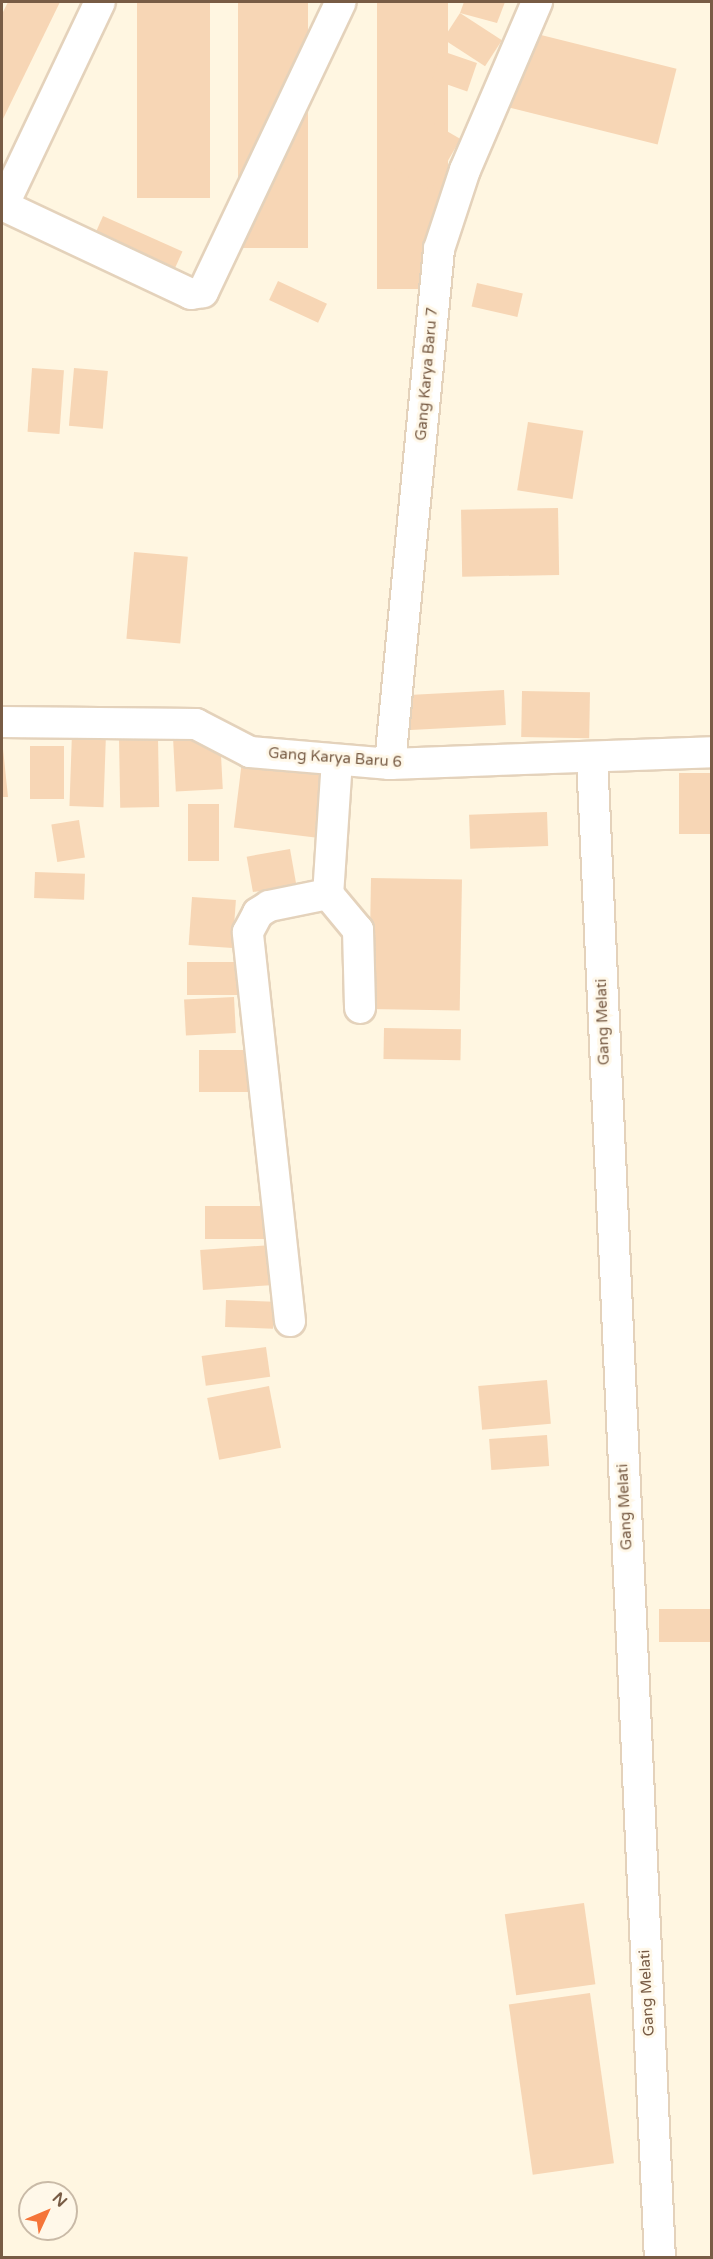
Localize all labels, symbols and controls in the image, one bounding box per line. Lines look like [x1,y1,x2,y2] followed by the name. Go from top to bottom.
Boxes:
[412,307,442,441] street label: Gang Karya Baru 7
[268,744,402,772] street label: Gang Karya Baru 6
[592,978,614,1066] street label: Gang Melati
[614,1463,636,1551] street label: Gang Melati
[636,1949,658,2037] street label: Gang Melati
[18,2181,78,2241] north arrow
[48,2188,71,2211] text: N

